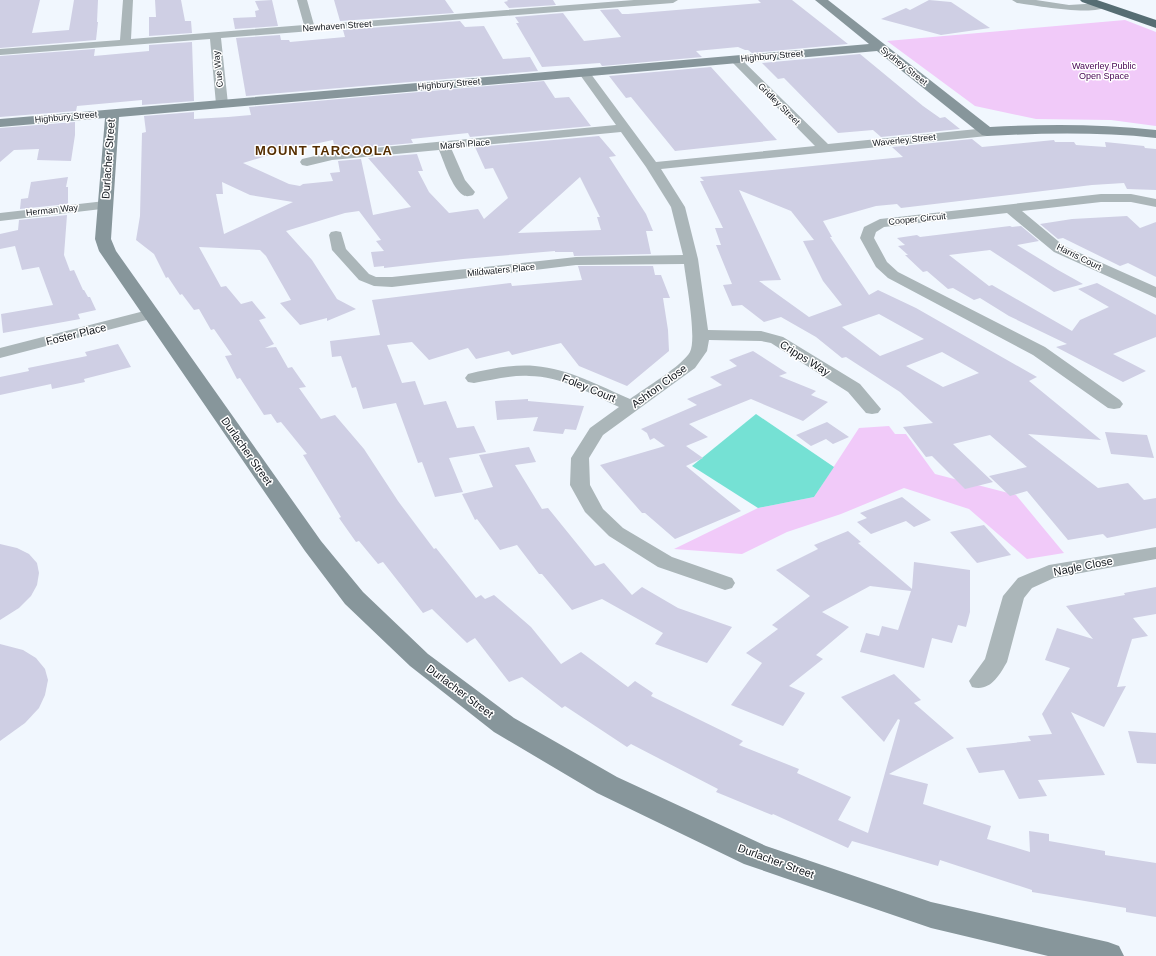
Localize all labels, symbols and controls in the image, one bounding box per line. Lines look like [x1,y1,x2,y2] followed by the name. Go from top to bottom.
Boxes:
[302,19,372,33] street label: Newhaven Street
[879,45,930,88] street label: Sydney Street
[740,48,804,64] street label: Highbury Street
[211,50,225,88] street label: Cue Way
[1072,61,1137,81] park label: Waverley Public Open Space
[417,76,481,92] street label: Highbury Street
[756,81,802,127] street label: Gridley Street
[34,109,98,125] street label: Highbury Street
[99,119,117,199] street label: Durlacher Street
[872,132,937,148] street label: Waverley Street
[440,137,490,151] street label: Marsh Place
[255,143,393,158] district label: MOUNT TARCOOLA
[26,202,79,218] street label: Herman Way
[888,211,947,227] street label: Cooper Circuit
[1055,242,1103,272] street label: Harris Court
[467,261,535,279] street label: Mildwaters Place
[45,321,107,347] street label: Foster Place
[778,338,833,378] street label: Cripps Way
[629,362,689,410] street label: Ashton Close
[560,372,618,404] street label: Foley Court
[219,415,275,487] street label: Durlacher Street
[1052,554,1114,578] street label: Nagle Close
[424,662,496,720] street label: Durlacher Street
[736,842,816,880] street label: Durlacher Street

